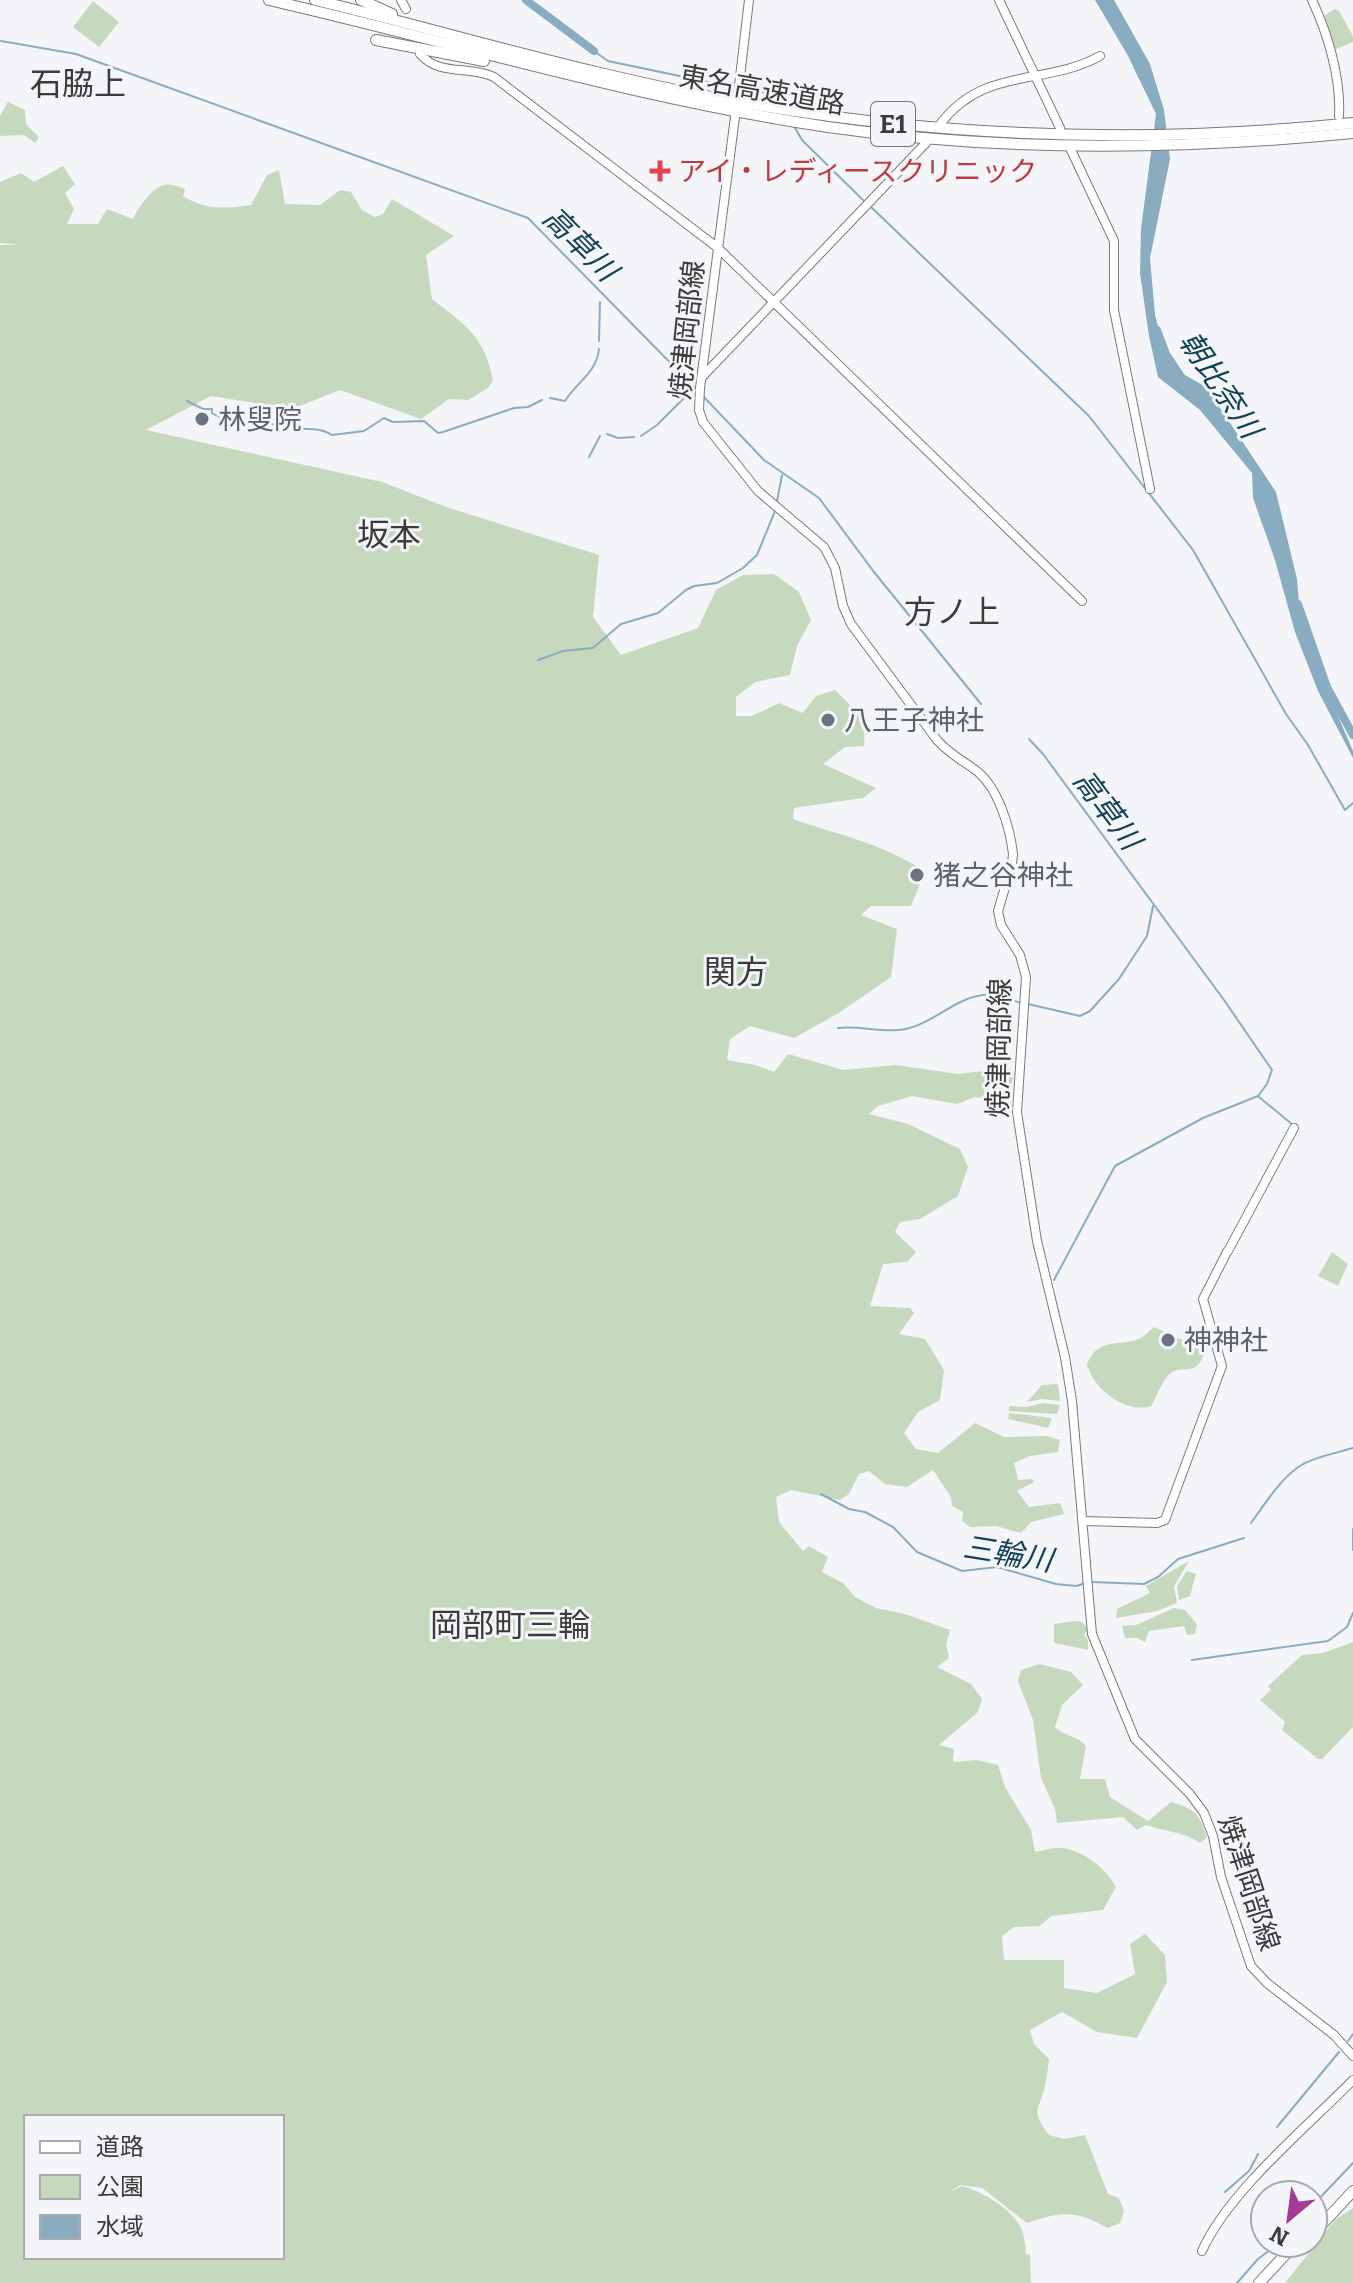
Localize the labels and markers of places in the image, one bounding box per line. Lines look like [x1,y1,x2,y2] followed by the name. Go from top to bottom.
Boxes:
[678,155,1037,188] place label: アイ・レディースクリニック
[649,160,671,182] marker: アイ・レディースクリニック
[218,403,302,436] place label: 林叟院
[193,410,211,428] marker: 林叟院
[844,704,984,737] place label: 八王子神社
[819,711,837,729] marker: 八王子神社
[933,859,1073,892] place label: 猪之谷神社
[908,866,926,884] marker: 猪之谷神社
[1184,1324,1268,1357] place label: 神神社
[1159,1331,1177,1349] marker: 神神社

